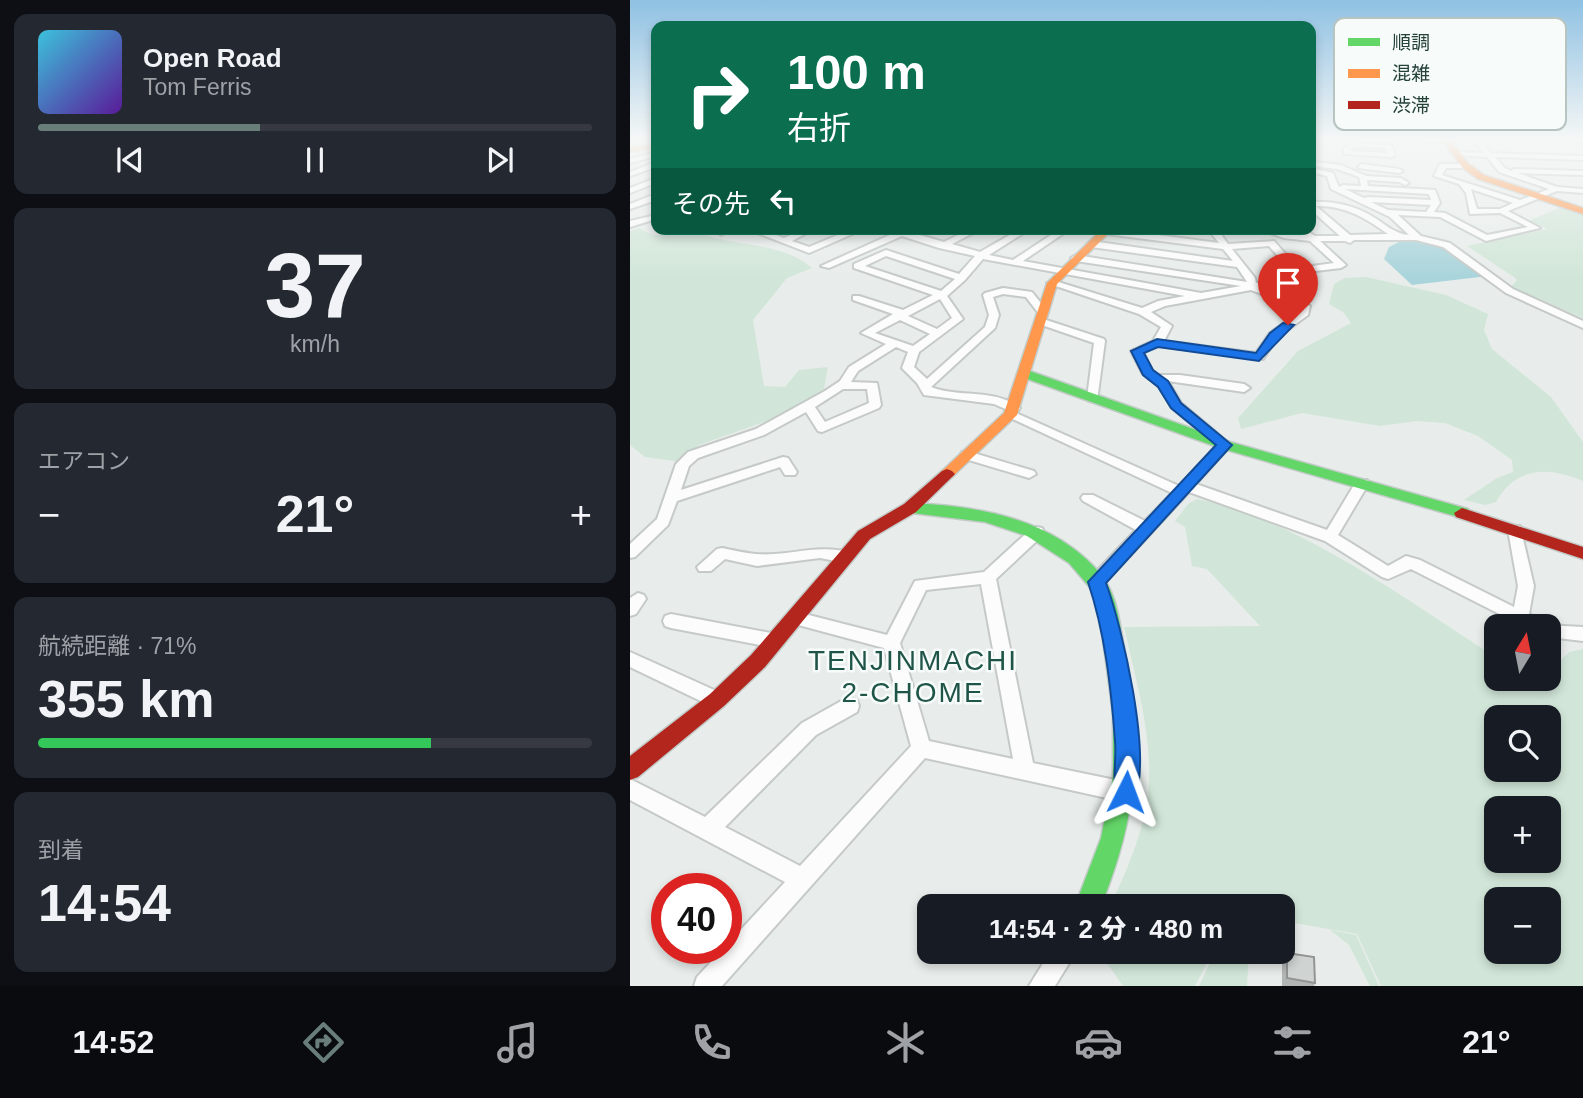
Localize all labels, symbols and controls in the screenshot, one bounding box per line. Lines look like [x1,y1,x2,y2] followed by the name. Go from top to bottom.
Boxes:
[1334,18,1566,130] legend
[1392,32,1430,53] text: 順調
[143,43,282,73] text: Open Road
[787,45,926,99] text: 100 m
[672,49,763,140] icon: right
[1392,63,1430,84] text: 混雑
[143,74,252,100] text: Tom Ferris
[1392,95,1430,116] text: 渋滞
[787,110,851,146] text: 右折
[111,141,149,179] icon: previous
[296,141,334,179] icon: pause
[481,141,519,179] icon: next
[764,182,802,220] icon: left
[672,189,750,219] text: その先
[264,235,366,336] text: 37
[1258,253,1318,325] pin
[1269,264,1307,302] icon: arrive
[290,331,340,357] text: km/h
[38,448,130,474] text: エアコン
[276,485,354,543] text: 21°
[38,494,60,536] text: −
[570,494,592,536] text: +
[1484,614,1561,691] north arrow
[1484,614,1561,964] map controls
[38,633,196,659] text: 航続距離 · 71%
[808,645,1018,708] district label: TENJINMACHI 2-CHOME
[38,670,214,728] text: 355 km
[1484,705,1561,782] button: search
[1089,755,1163,829] position arrow
[1484,796,1561,873] button: +
[38,837,84,863] text: 到着
[651,873,742,964] speed limit sign: 40
[38,874,171,932] text: 14:54
[1484,887,1561,964] button: −
[989,914,1223,944] text: 14:54 · 2 分 · 480 m
[299,1018,348,1067] icon: directions
[493,1018,542,1067] icon: music
[687,1018,736,1067] icon: phone
[881,1018,930,1067] icon: climate
[1074,1018,1123,1067] icon: car
[1268,1018,1317,1067] icon: filters
[72,1024,154,1060] text: 14:52
[1462,1024,1511,1060] text: 21°

